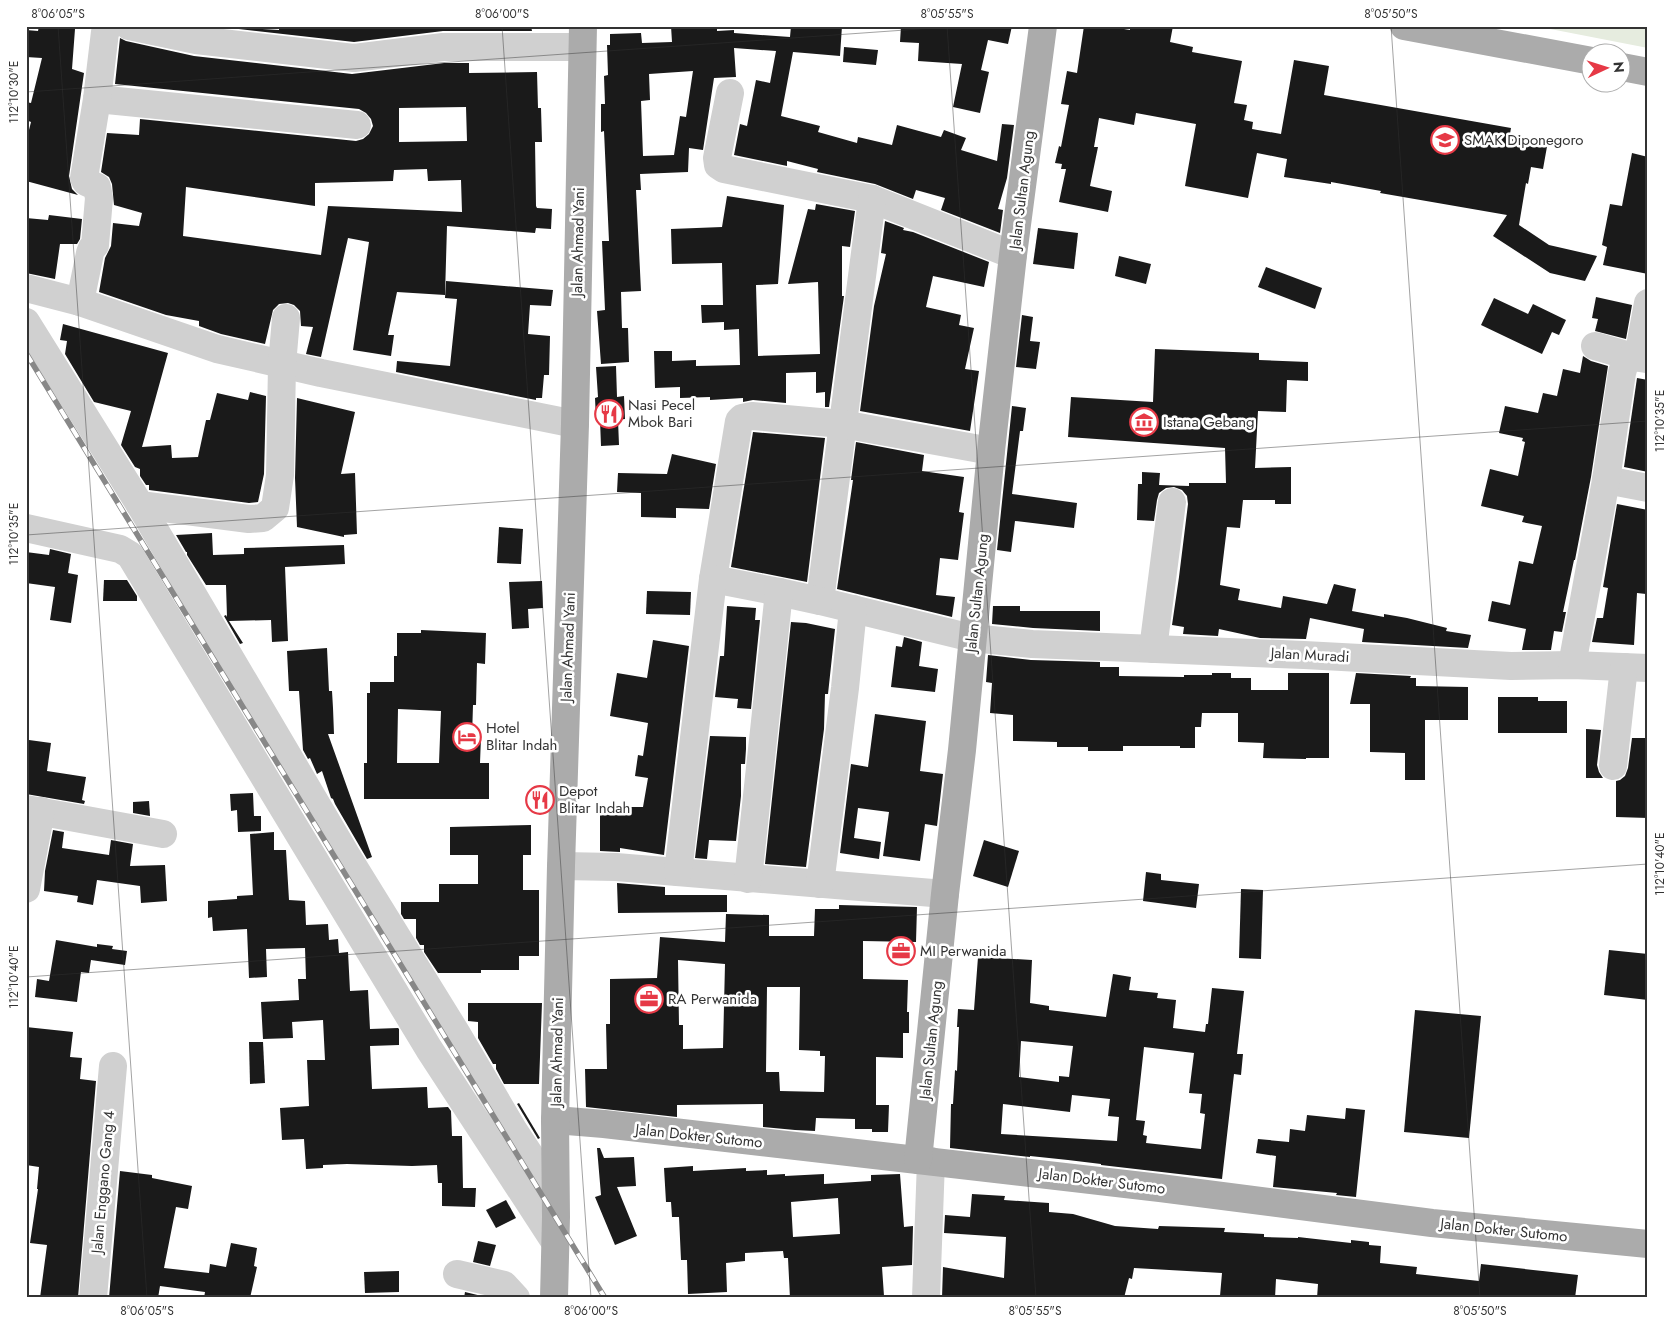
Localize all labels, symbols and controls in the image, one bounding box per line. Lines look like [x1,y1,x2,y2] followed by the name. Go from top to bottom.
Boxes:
[31,5,85,23] text: 8°06'05"S
[475,5,529,23] text: 8°06'00"S
[921,5,974,23] text: 8°05'55"S
[1364,5,1418,23] text: 8°05'50"S
[1582,42,1632,92] north arrow
[5,61,23,123] text: 112°10'30"E
[1609,61,1629,73] text: N
[1430,125,1460,155] school or university icon: SMAK Diponegoro
[1004,129,1040,253] street label: Jalan Sultan Agung
[1464,129,1584,151] place label: SMAK Diponegoro
[566,187,590,299] street label: Jalan Ahmad Yani
[1651,390,1669,452] text: 112°10'35"E
[628,394,695,433] place label: Nasi Pecel Mbok Bari
[594,399,624,429] restaurant icon: Nasi Pecel Mbok Bari
[1129,407,1159,437] museum icon: Istana Gebang
[1163,411,1255,433] place label: Istana Gebang
[5,503,23,565] text: 112°10'35"E
[960,533,994,655] street label: Jalan Sultan Agung
[555,592,581,704] street label: Jalan Ahmad Yani
[1268,642,1350,668] street label: Jalan Muradi
[486,717,557,756] place label: Hotel Blitar Indah
[452,722,482,752] hotel icon: Hotel Blitar Indah
[559,780,630,819] place label: Depot Blitar Indah
[525,785,555,815] restaurant icon: Depot Blitar Indah
[1651,832,1669,896] text: 112°10'40"E
[886,936,916,966] office icon: MI Perwanida
[920,940,1006,962] place label: MI Perwanida
[5,945,23,1009] text: 112°10'40"E
[914,980,948,1102] street label: Jalan Sultan Agung
[634,984,664,1014] office icon: RA Perwanida
[668,988,757,1010] place label: RA Perwanida
[545,997,569,1109] street label: Jalan Ahmad Yani
[86,1109,120,1256] street label: Jalan Enggano Gang 4
[632,1118,764,1154] street label: Jalan Dokter Sutomo
[1035,1162,1167,1200] street label: Jalan Dokter Sutomo
[1437,1212,1569,1248] street label: Jalan Dokter Sutomo
[120,1302,174,1320] text: 8°06'05"S
[564,1302,618,1320] text: 8°06'00"S
[1009,1302,1062,1320] text: 8°05'55"S
[1453,1302,1507,1320] text: 8°05'50"S

